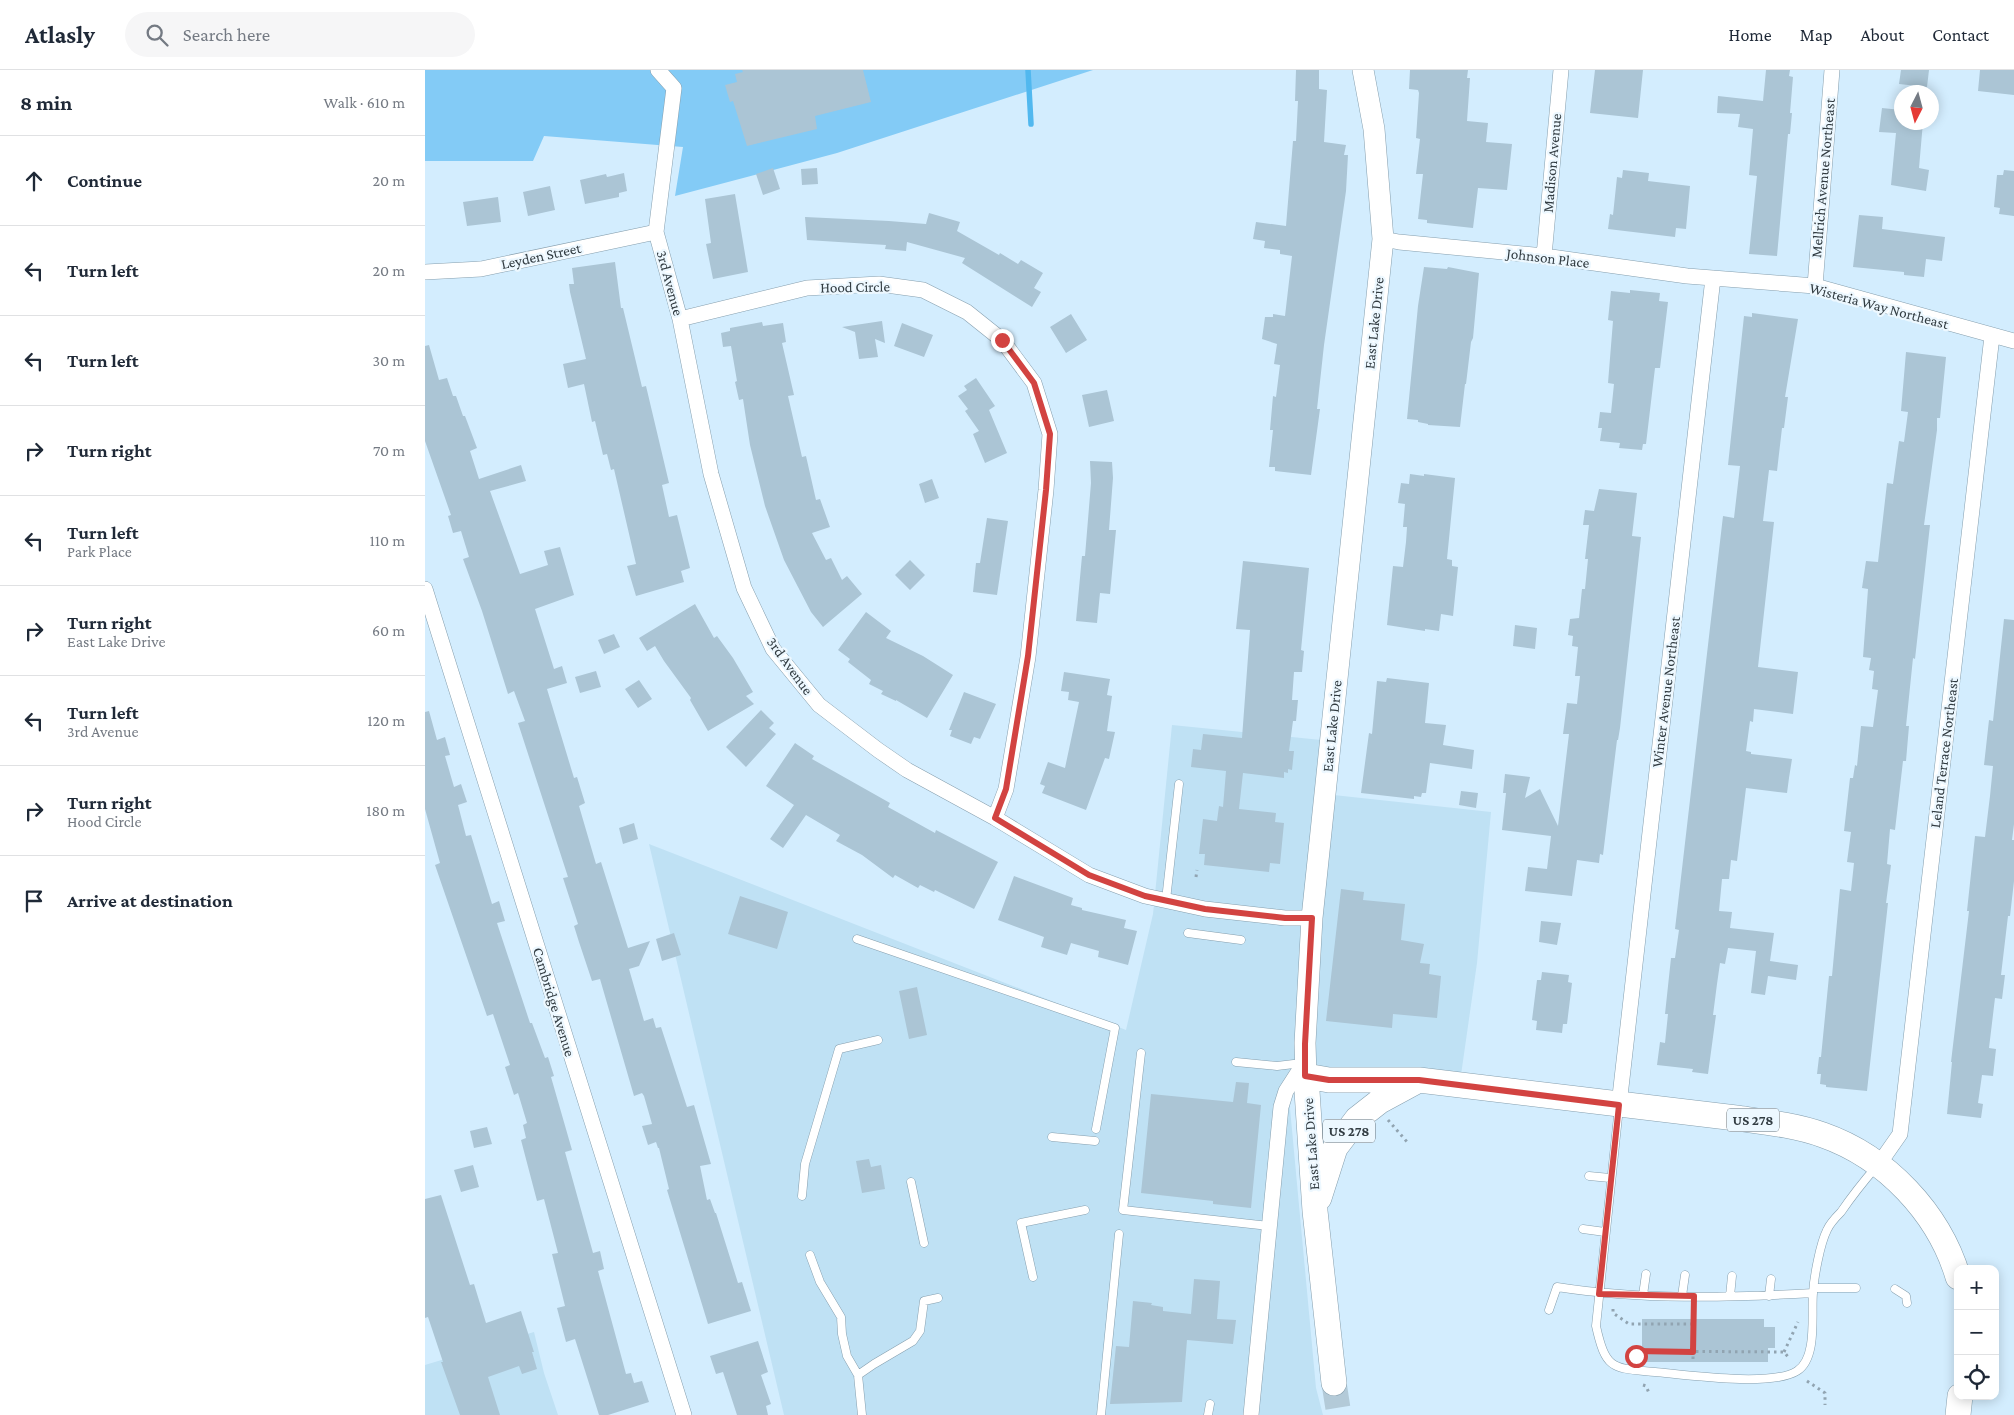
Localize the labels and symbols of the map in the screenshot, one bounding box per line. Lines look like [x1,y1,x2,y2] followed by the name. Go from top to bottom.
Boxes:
[1894,85,1939,130] north arrow
[1808,97,1838,258] street label: Mellrich Avenue Northeast
[1540,112,1564,213] street label: Madison Avenue
[500,240,584,273] street label: Leyden Street
[1504,245,1591,272] street label: Johnson Place
[654,249,687,318] street label: 3rd Avenue
[1361,276,1387,370] street label: East Lake Drive
[820,278,890,296] street label: Hood Circle
[1807,280,1951,334] street label: Wisteria Way Northeast
[991,329,1014,352] route end
[1649,615,1683,768] street label: Winter Avenue Northeast
[764,634,816,698] street label: 3rd Avenue
[1927,676,1961,829] street label: Leland Terrace Northeast
[1319,679,1345,773] street label: East Lake Drive
[529,945,578,1059] street label: Cambridge Avenue
[1300,1097,1322,1191] street label: East Lake Drive
[1727,1108,1779,1132] road number: US 278
[1323,1120,1375,1142] road number: US 278
[1625,1345,1648,1368] route start

